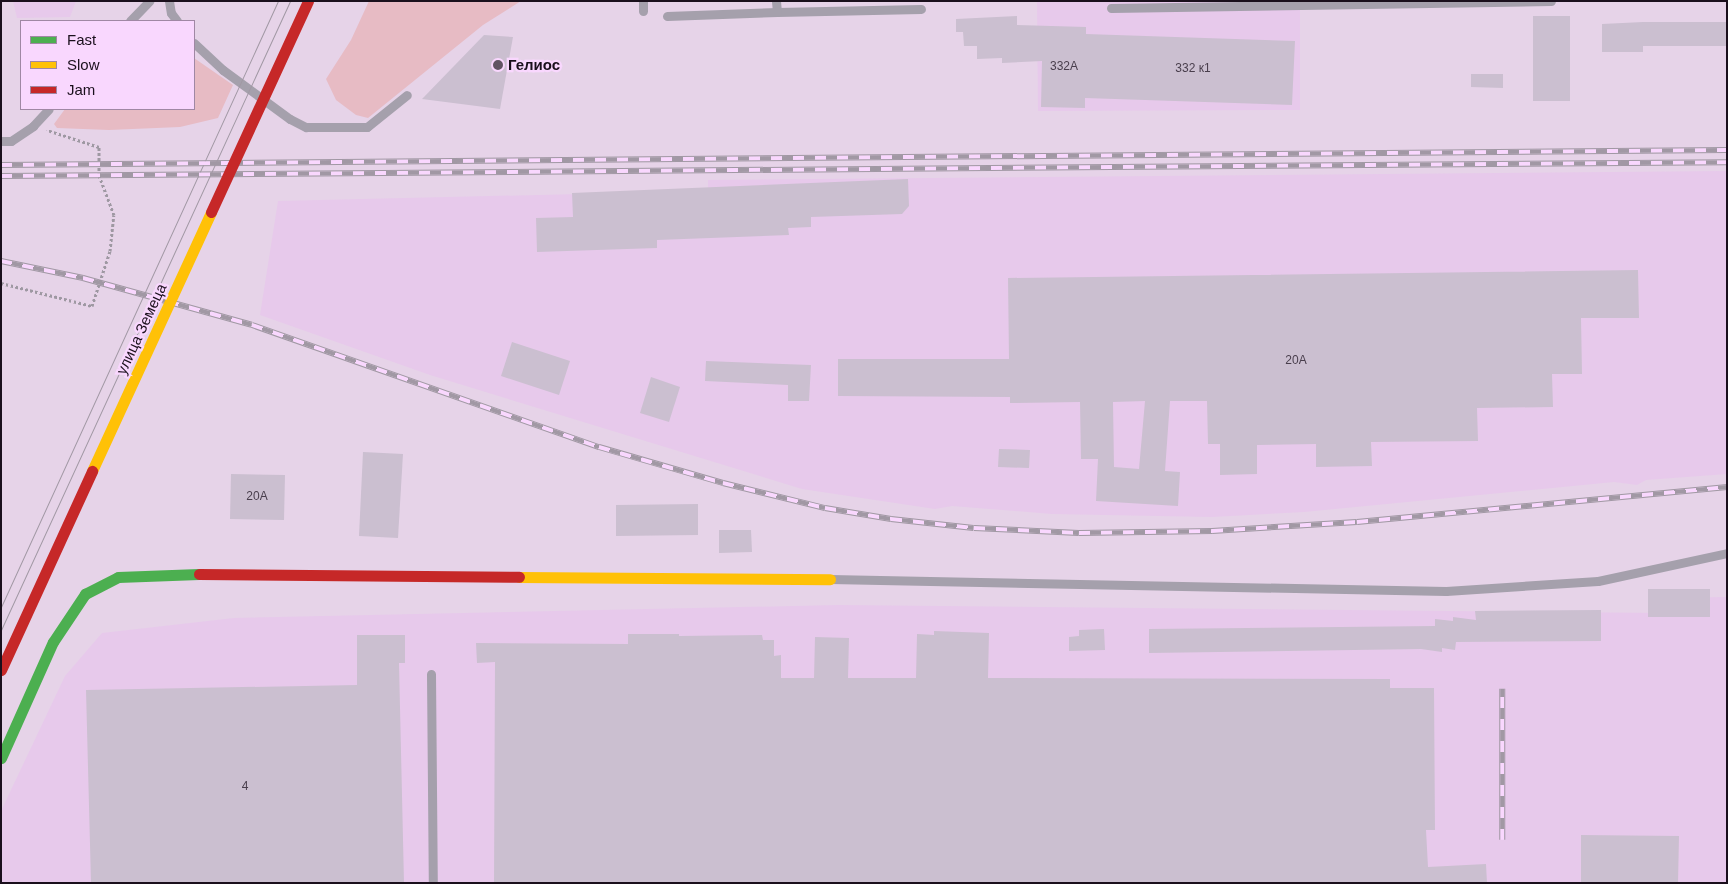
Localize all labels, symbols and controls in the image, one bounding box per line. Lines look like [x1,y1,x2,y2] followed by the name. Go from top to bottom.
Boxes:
[20,20,195,110] legend
[67,31,96,48] text: Fast
[67,56,100,73] text: Slow
[508,56,560,74] place label: Гелиос
[492,59,504,71] marker: Гелиос
[1050,60,1078,74] house number: 332А
[1175,62,1211,76] house number: 332 к1
[67,81,95,98] text: Jam
[112,281,170,377] street label: улица Земеца
[1285,354,1307,368] house number: 20А
[246,490,268,504] house number: 20А
[242,780,248,794] house number: 4

